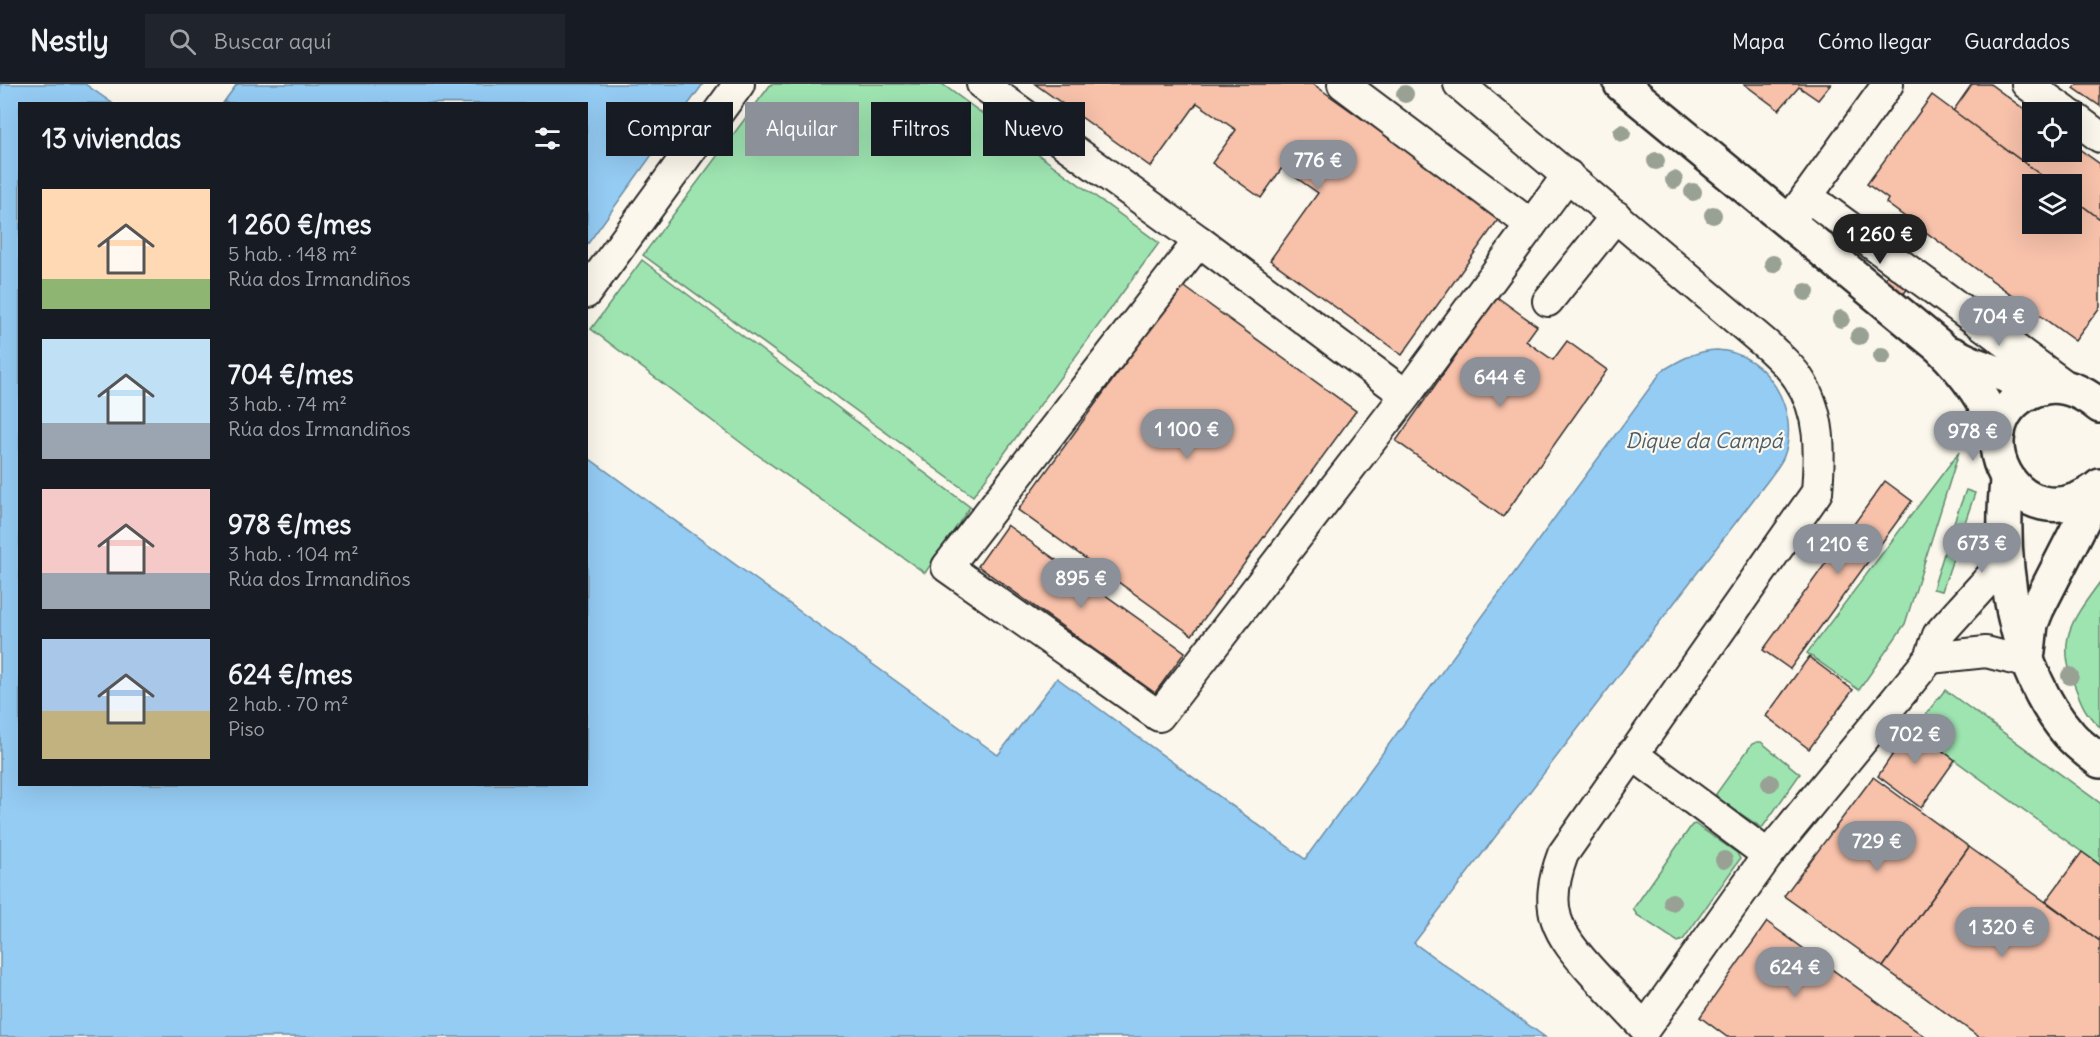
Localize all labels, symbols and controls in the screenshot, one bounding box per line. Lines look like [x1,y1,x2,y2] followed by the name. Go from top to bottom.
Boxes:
[145,14,565,68] search box
[30,23,109,59] text: Nestly
[166,25,199,58] icon: search
[214,27,331,55] text: Buscar aquí
[1732,28,1785,55] text: Mapa
[1818,28,1931,55] text: Cómo llegar
[1964,28,2070,55] text: Guardados
[606,102,733,156] chip: Comprar
[745,102,859,156] chip: Alquilar
[871,102,971,156] chip: Filtros
[983,102,1085,156] chip: Nuevo
[2022,102,2082,234] map controls
[2022,102,2082,162] button: locate
[42,122,181,155] text: 13 viviendas
[531,122,564,155] icon: filters
[1276,140,1360,191] pin: 776 €
[1294,147,1342,172] text: 776 €
[2022,174,2082,234] button: layers
[228,208,372,241] text: 1 260 €/mes
[90,213,162,285] icon: home
[1825,214,1935,265] pin: 1 260 €
[1847,221,1913,246] text: 1 260 €
[228,241,357,266] text: 5 hab. · 148 m²
[228,266,411,291] text: Rúa dos Irmandiños
[1957,296,2041,347] pin: 704 €
[1973,303,2025,328] text: 704 €
[1458,357,1542,408] pin: 644 €
[228,358,354,391] text: 704 €/mes
[90,363,162,435] icon: home
[1474,364,1526,389] text: 644 €
[228,391,347,416] text: 3 hab. · 74 m²
[1132,409,1242,460] pin: 1 100 €
[1931,411,2015,462] pin: 978 €
[228,416,411,441] text: Rúa dos Irmandiños
[1155,416,1219,441] text: 1 100 €
[1948,418,1998,443] text: 978 €
[1625,427,1784,454] water label: Dique da Campá
[228,508,351,541] text: 978 €/mes
[90,513,162,585] icon: home
[1940,523,2024,574] pin: 673 €
[1783,524,1893,575] pin: 1 210 €
[1957,530,2007,555] text: 673 €
[1807,531,1869,556] text: 1 210 €
[228,541,359,566] text: 3 hab. · 104 m²
[1039,558,1123,609] pin: 895 €
[1055,565,1107,590] text: 895 €
[228,566,411,591] text: Rúa dos Irmandiños
[228,658,353,691] text: 624 €/mes
[90,663,162,735] icon: home
[228,691,349,716] text: 2 hab. · 70 m²
[1873,714,1957,765] pin: 702 €
[228,716,265,741] text: Piso
[1889,721,1941,746] text: 702 €
[1835,821,1919,872] pin: 729 €
[1852,828,1902,853] text: 729 €
[1947,907,2057,958] pin: 1 320 €
[1969,914,2035,939] text: 1 320 €
[1753,947,1837,998] pin: 624 €
[1769,954,1821,979] text: 624 €

